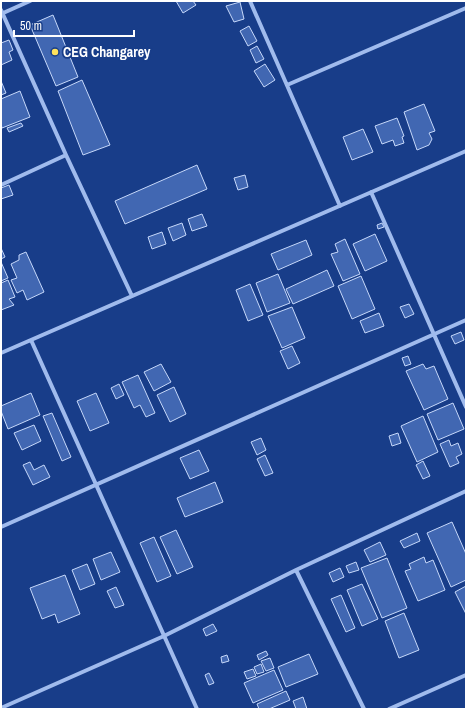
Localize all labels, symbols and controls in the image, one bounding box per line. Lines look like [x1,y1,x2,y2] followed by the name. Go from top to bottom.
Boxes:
[14,12,134,38] scale bar
[20,18,42,34] text: 50 m
[63,43,151,61] place label: CEG Changarey
[50,47,60,57] marker: CEG Changarey

